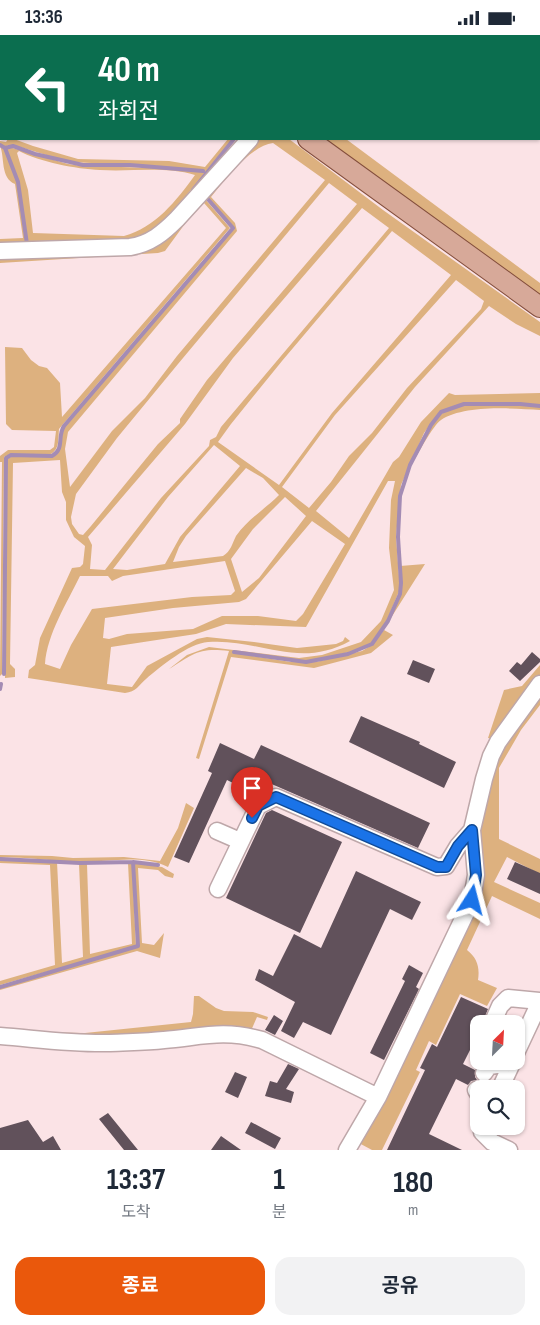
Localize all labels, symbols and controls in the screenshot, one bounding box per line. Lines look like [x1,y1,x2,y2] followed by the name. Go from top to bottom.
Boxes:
[25,6,63,29] text: 13:36
[98,49,160,92] text: 40 m
[15,55,80,120] icon: left
[98,98,159,125] text: 좌회전
[231,767,273,818] pin
[238,774,266,802] icon: arrive
[445,873,497,925] position arrow
[470,1015,525,1070] north arrow
[470,1015,525,1135] map controls
[470,1080,525,1135] button: search
[107,1162,165,1198] text: 13:37
[273,1162,285,1198] text: 1
[393,1165,433,1201] text: 180
[408,1201,418,1220] text: m
[121,1203,151,1222] text: 도착
[272,1203,286,1222] text: 분
[15,1257,265,1315] button: 종료
[275,1257,525,1315] button: 공유

